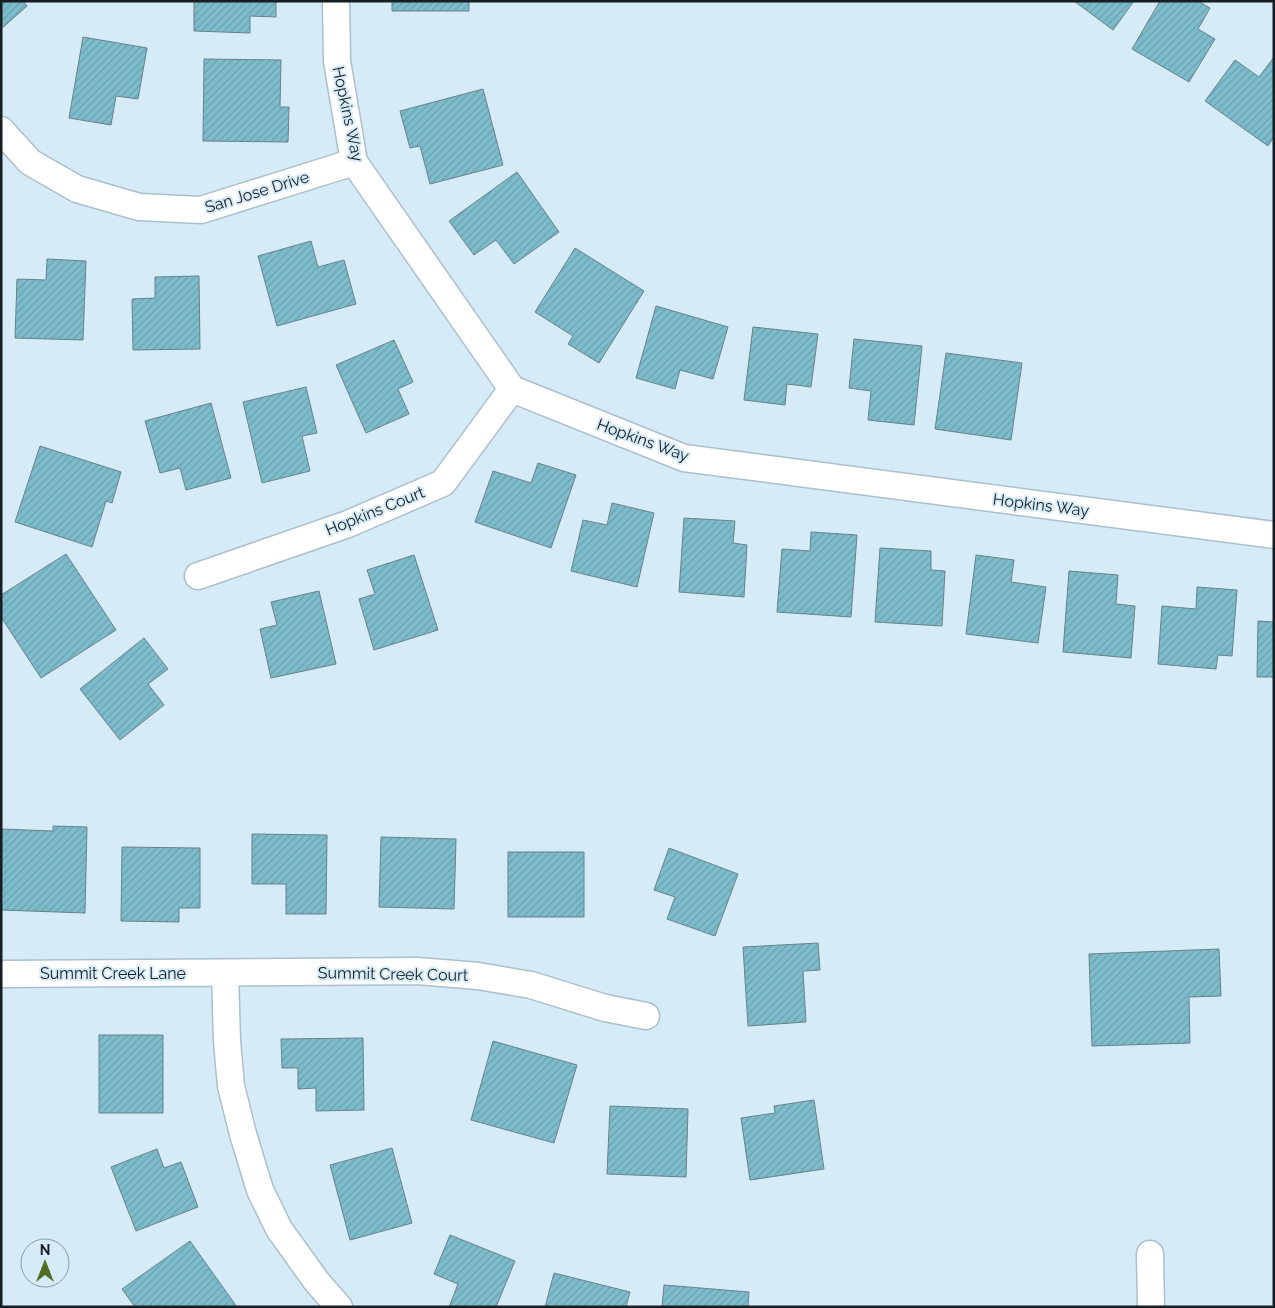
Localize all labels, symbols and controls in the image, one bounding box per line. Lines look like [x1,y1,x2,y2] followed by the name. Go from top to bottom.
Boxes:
[329,65,367,164] street label: Hopkins Way
[203,167,311,217] street label: San Jose Drive
[594,415,692,466] street label: Hopkins Way
[323,482,428,540] street label: Hopkins Court
[992,490,1090,520] street label: Hopkins Way
[318,963,469,985] street label: Summit Creek Court
[40,964,186,983] street label: Summit Creek Lane
[20,1238,70,1288] north arrow
[40,1242,50,1258] text: N

